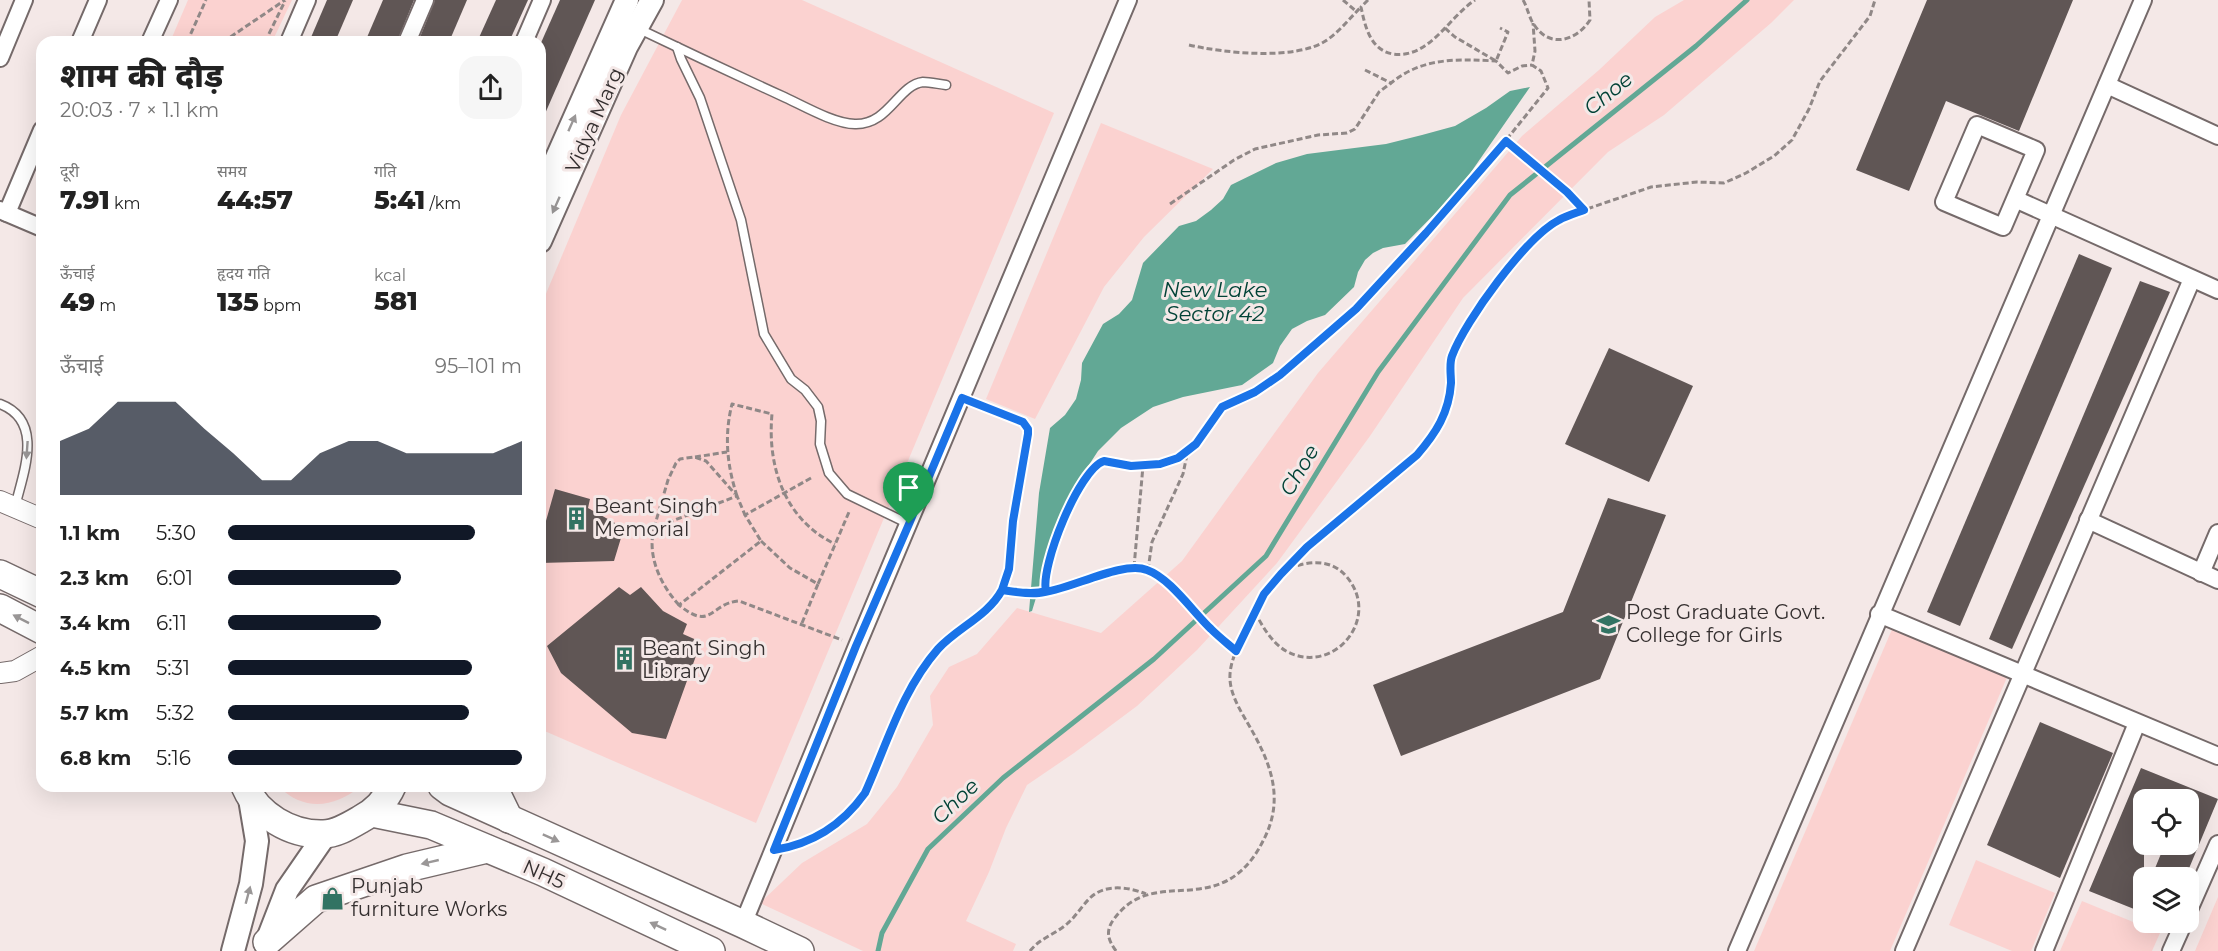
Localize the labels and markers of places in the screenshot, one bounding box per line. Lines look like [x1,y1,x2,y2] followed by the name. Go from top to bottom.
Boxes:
[883,462,934,524] pin
[594,494,718,541] place label: Beant Singh Memorial
[563,505,589,531] building icon: Beant Singh Memorial
[1626,600,1825,647] place label: Post Graduate Govt. College for Girls
[1595,611,1621,637] school or university icon: Post Graduate Govt. College for Girls
[642,636,766,683] place label: Beant Singh Library
[611,646,637,672] building icon: Beant Singh Library
[351,874,508,921] place label: Punjab furniture Works
[320,885,346,911] shop icon: Punjab furniture Works

